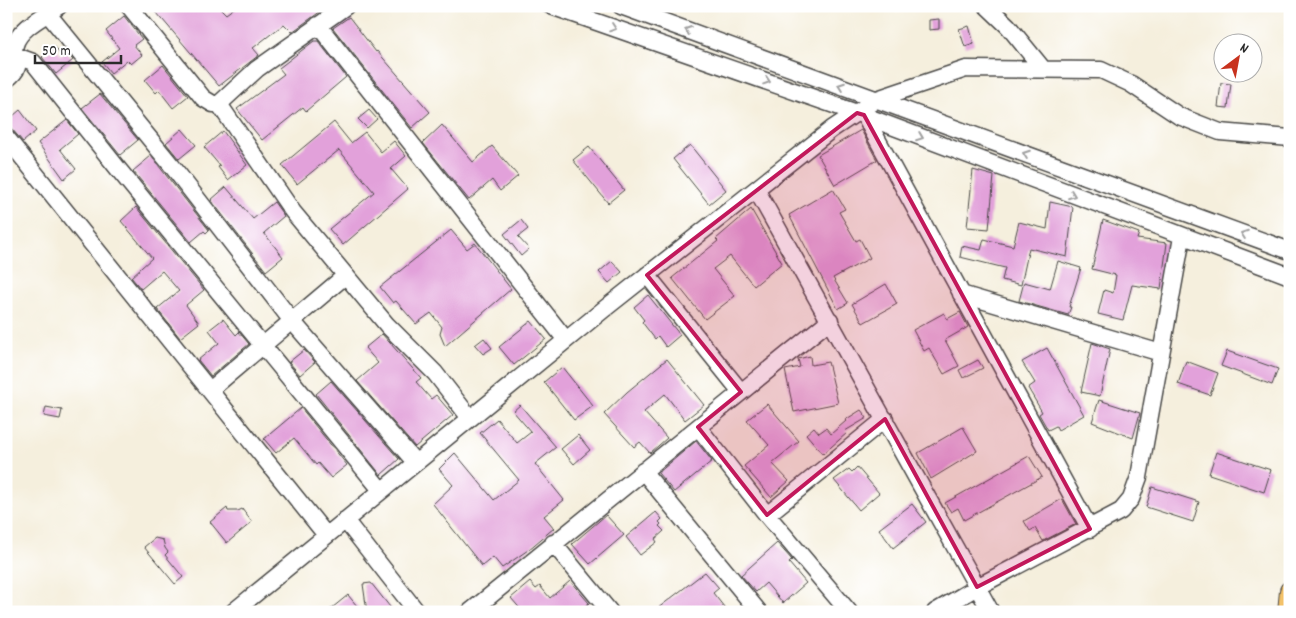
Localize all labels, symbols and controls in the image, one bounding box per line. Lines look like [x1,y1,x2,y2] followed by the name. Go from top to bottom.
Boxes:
[609,22,617,32] one-way arrow
[684,26,692,36] one-way arrow
[35,32,121,64] scale bar
[1214,32,1264,82] north arrow
[1236,38,1252,59] text: N
[42,41,71,63] text: 50 m
[762,76,771,86] one-way arrow
[837,82,845,92] one-way arrow
[915,131,924,141] one-way arrow
[1022,150,1031,160] one-way arrow
[1067,189,1075,199] one-way arrow
[1240,230,1249,240] one-way arrow

